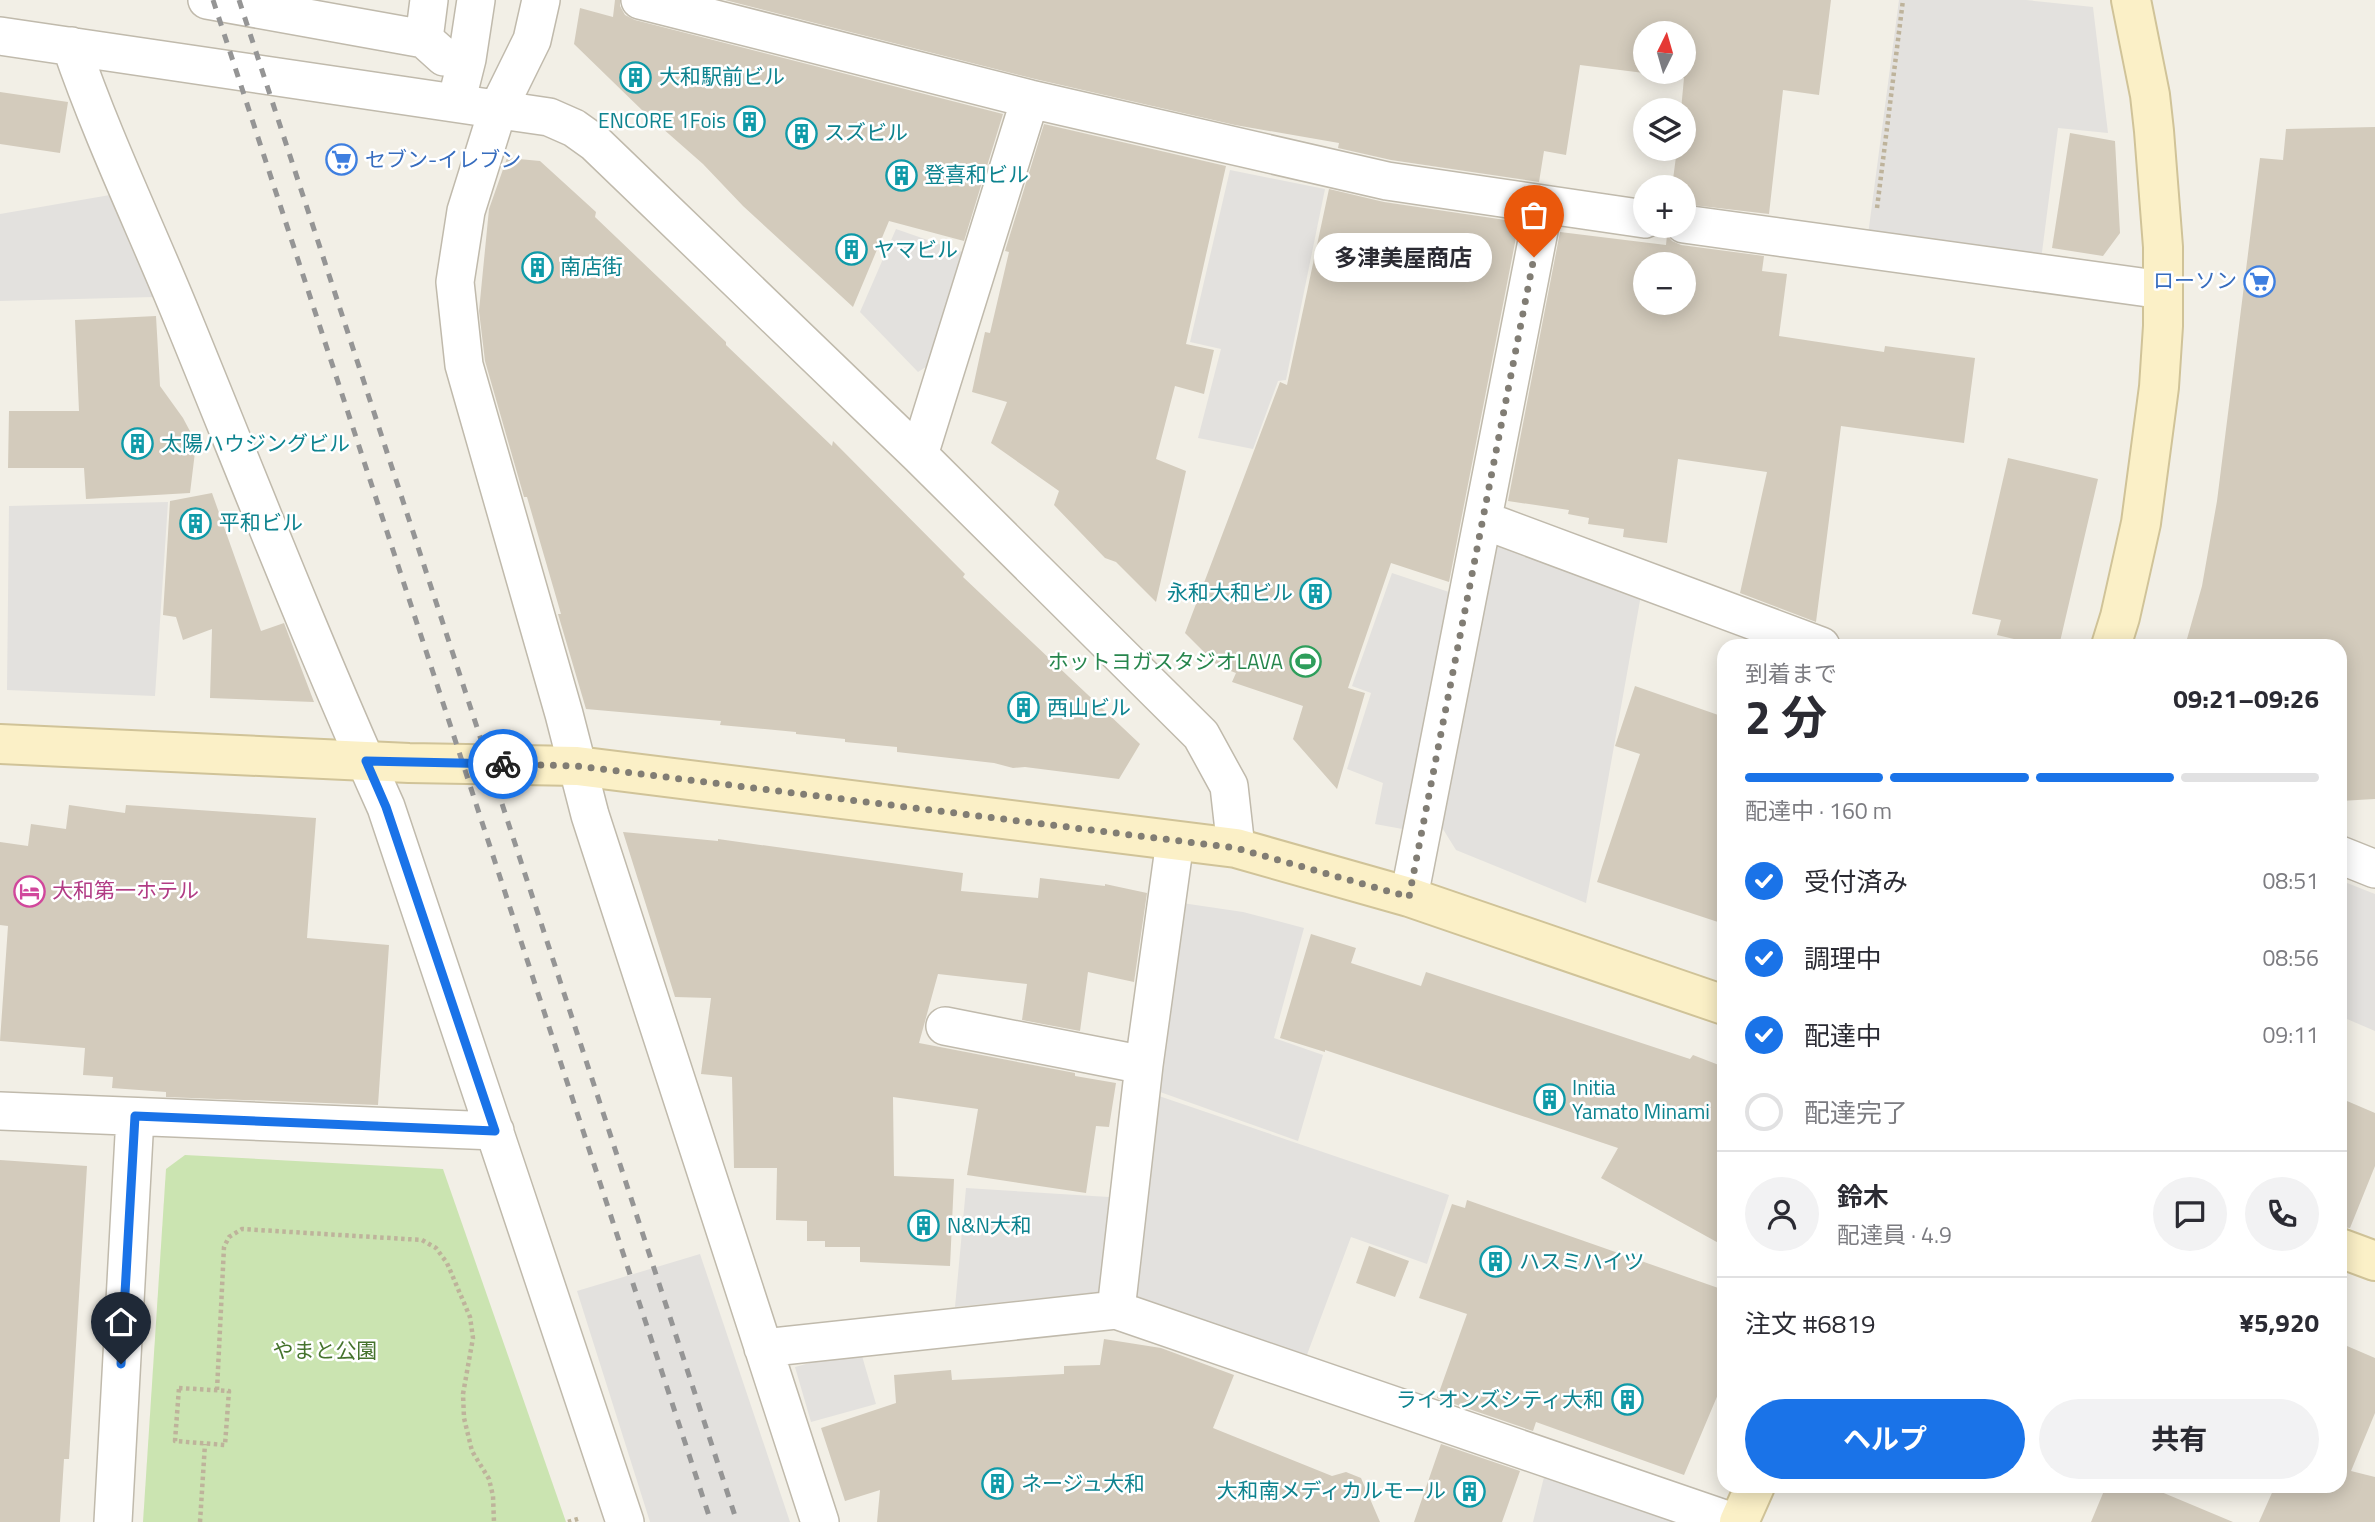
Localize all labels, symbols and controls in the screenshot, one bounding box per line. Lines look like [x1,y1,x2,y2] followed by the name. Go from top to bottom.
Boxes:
[1633,21,1696,84] north arrow
[1633,21,1696,315] map controls
[619,60,653,94] building icon: 大和駅前ビル
[659,60,785,92] place label: 大和駅前ビル
[1633,98,1696,161] button: layers
[598,104,726,136] place label: ENCORE 1Fois
[732,104,766,138] building icon: ENCORE 1Fois
[784,116,818,150] building icon: スズビル
[824,116,908,148] place label: スズビル
[325,143,359,177] supermarket icon: セブン-イレブン
[365,143,521,175] place label: セブン-イレブン
[884,158,918,192] building icon: 登喜和ビル
[924,158,1029,190] place label: 登喜和ビル
[1633,175,1696,238] button: +
[1504,185,1564,257] pin
[1515,196,1553,234] icon: bag
[1314,232,1492,282] callout: 多津美屋商店
[834,233,868,267] building icon: ヤマビル
[874,233,958,265] place label: ヤマビル
[1334,240,1472,275] text: 多津美屋商店
[520,250,554,284] building icon: 南店街
[560,250,623,282] place label: 南店街
[1633,252,1696,315] button: −
[2153,264,2237,296] place label: ローソン
[2243,264,2277,298] supermarket icon: ローソン
[121,427,155,461] building icon: 太陽ハウジングビル
[161,427,350,459] place label: 太陽ハウジングビル
[179,506,213,540] building icon: 平和ビル
[219,506,303,538] place label: 平和ビル
[1167,576,1293,608] place label: 永和大和ビル
[1299,576,1333,610] building icon: 永和大和ビル
[1048,645,1283,677] place label: ホットヨガスタジオLAVA
[1289,645,1323,679] sports icon: ホットヨガスタジオLAVA
[1745,656,1837,691] text: 到着まで
[2173,679,2319,718] text: 09:21–09:26
[1745,682,1827,752] text: 2 分
[1007,691,1041,725] building icon: 西山ビル
[1047,691,1131,723] place label: 西山ビル
[468,729,538,799] courier
[484,745,522,783] icon: bike
[1745,793,1892,828] text: 配達中 · 160 m
[1745,862,1783,900] icon: check
[1804,862,1908,901] text: 受付済み
[2262,863,2319,898] text: 08:51
[12,874,46,908] hotel icon: 大和第一ホテル
[52,874,199,906] place label: 大和第一ホテル
[1745,939,1783,977] icon: check
[1804,939,1882,978] text: 調理中
[2262,940,2319,975] text: 08:56
[1745,1016,1783,1054] icon: check
[1804,1016,1882,1055] text: 配達中
[2262,1017,2319,1052] text: 09:11
[1572,1071,1710,1127] place label: Initia Yamato Minami
[1532,1083,1566,1117] building icon: Initia Yamato Minami
[1804,1093,1908,1132] text: 配達完了
[1745,1177,1819,1251] button: person
[1837,1177,1889,1216] text: 鈴木
[2153,1177,2227,1251] button: chat
[2245,1177,2319,1251] button: phone
[907,1209,941,1243] building icon: N&N大和
[947,1209,1032,1241] place label: N&N大和
[1837,1217,1952,1252] text: 配達員 · 4.9
[1479,1245,1513,1279] building icon: ハスミハイツ
[1519,1245,1645,1277] place label: ハスミハイツ
[91,1292,151,1364] pin
[102,1303,140,1341] icon: home
[2239,1303,2319,1342] text: ¥5,920
[1745,1304,1876,1343] text: 注文 #6819
[273,1334,378,1366] park label: やまと公園
[1396,1383,1604,1415] place label: ライオンズシティ大和
[1610,1383,1644,1417] building icon: ライオンズシティ大和
[1745,1399,2025,1479] button: ヘルプ
[2039,1399,2319,1479] button: 共有
[981,1467,1015,1501] building icon: ネージュ大和
[1021,1467,1145,1499] place label: ネージュ大和
[1216,1474,1446,1506] place label: 大和南メディカルモール
[1452,1474,1486,1508] building icon: 大和南メディカルモール

